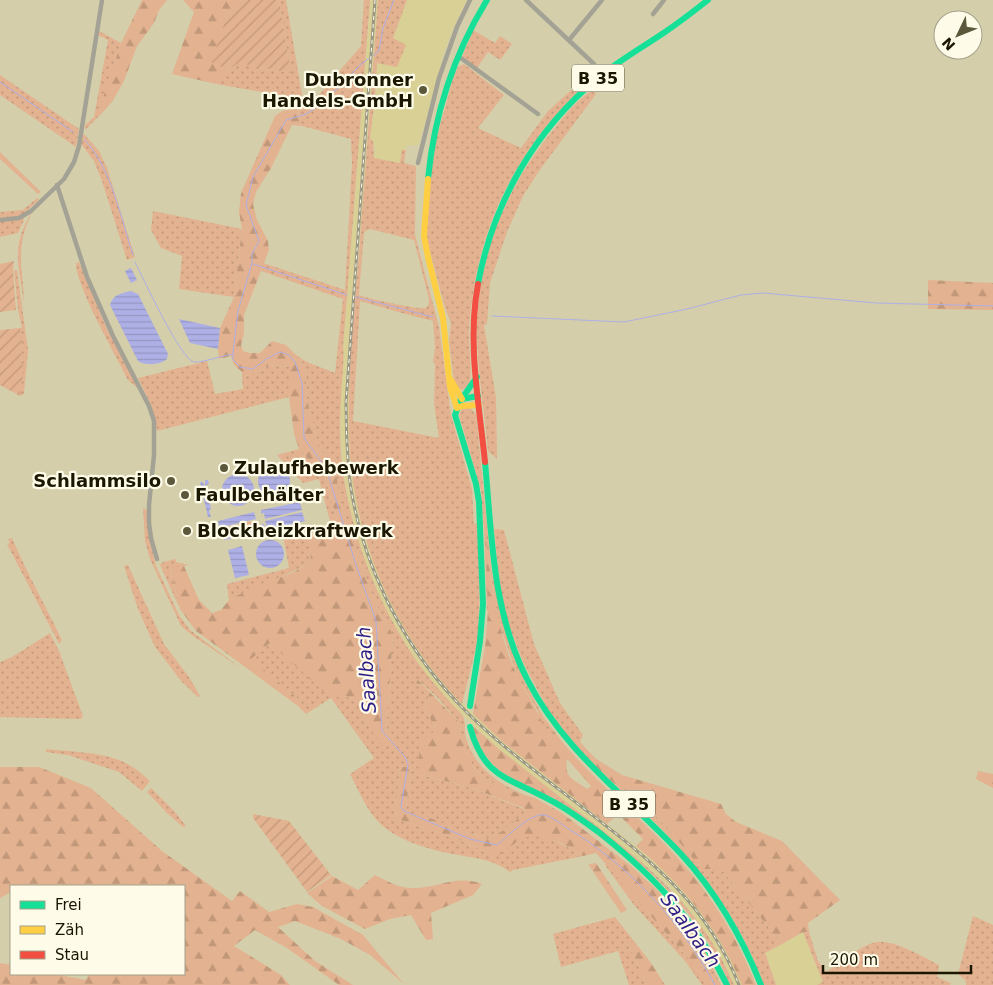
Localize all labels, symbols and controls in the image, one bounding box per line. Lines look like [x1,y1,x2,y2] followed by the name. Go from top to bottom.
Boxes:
[933,10,983,60] north arrow
[939,34,958,54] text: N
[572,64,624,92] road number: B 35
[262,69,413,111] place label: Dubronner Handels-GmbH
[417,84,429,96] marker: Dubronner Handels-GmbH
[234,457,400,478] place label: Zulaufhebewerk
[218,462,230,474] marker: Zulaufhebewerk
[33,470,161,491] place label: Schlammsilo
[165,475,177,487] marker: Schlammsilo
[195,484,323,505] place label: Faulbehälter
[179,489,191,501] marker: Faulbehälter
[197,520,394,541] place label: Blockheizkraftwerk
[181,525,193,537] marker: Blockheizkraftwerk
[352,626,380,714] water label: Saalbach
[603,791,655,818] road number: B 35
[10,885,185,975] legend
[657,888,725,972] water label: Saalbach
[55,896,82,914] text: Frei
[55,921,84,939] text: Zäh
[823,942,970,974] scale bar
[55,946,89,964] text: Stau
[830,951,878,969] text: 200 m

